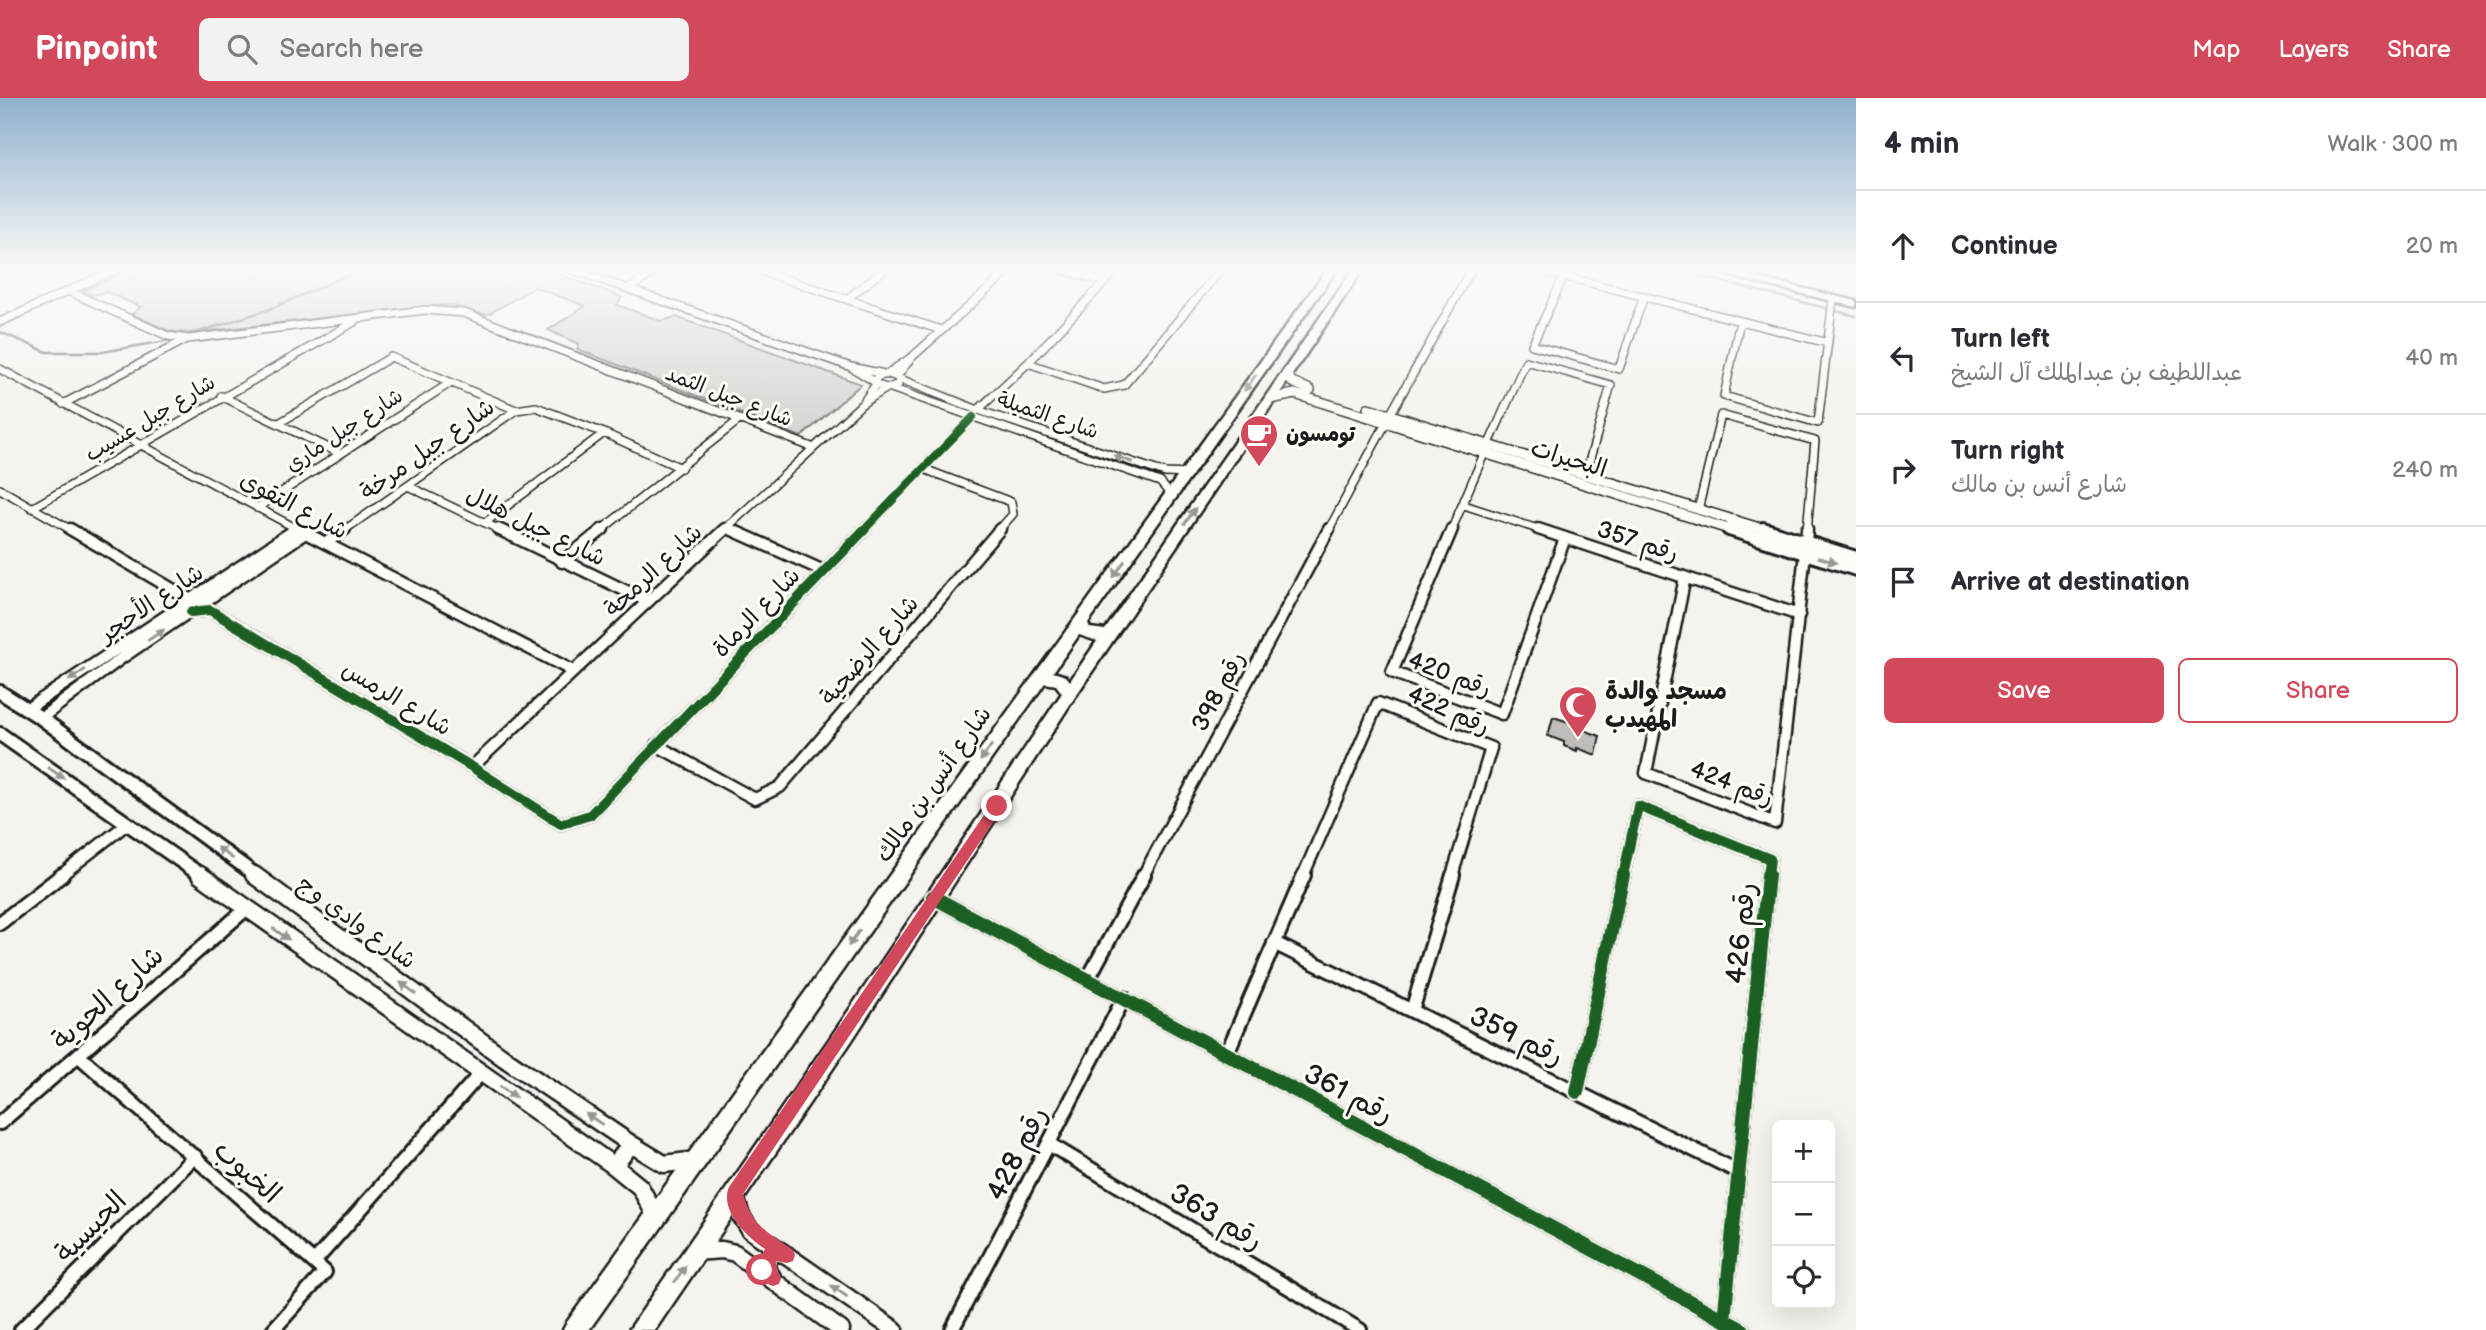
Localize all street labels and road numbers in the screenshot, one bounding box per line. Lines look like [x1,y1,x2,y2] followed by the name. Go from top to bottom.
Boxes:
[661,361,796,434] street label: شارع جبل الثمد
[81,370,221,469] street label: شارع جبل عسيب
[281,383,409,479] street label: شارع جبل ماري
[993,386,1102,446] street label: شارع الثميلة
[354,392,501,508] street label: شارع جبل مرخة
[1527,433,1611,484] street label: البحيرات
[234,465,353,548] street label: شارع التقوى
[460,480,610,575] street label: شارع جبل هلال
[1592,515,1682,571] street label: رقم 357
[598,518,710,625] street label: شارع الرمحة
[90,555,210,652] street label: شارع الأحجر
[706,561,808,665] street label: شارع الرماة
[814,589,926,712] street label: شارع الرضحية
[1403,645,1496,706] street label: رقم 420
[1185,646,1254,738] street label: رقم 398
[336,654,457,744] street label: شارع الرمس
[1402,680,1494,744] street label: رقم 422
[868,700,1000,869] street label: شارع أنس بن مالك
[1685,754,1778,815] street label: رقم 424
[290,870,422,977] street label: شارع وادي وج
[1720,881,1767,986] street label: رقم 426
[45,939,172,1058] street label: شارع الحوية
[1462,999,1569,1077] street label: رقم 359
[1296,1057,1399,1135] street label: رقم 361
[980,1101,1059,1208] street label: رقم 428
[207,1133,287,1211] street label: الخبوب
[1162,1177,1269,1261] street label: رقم 363
[48,1184,134,1270] street label: الحيسية

